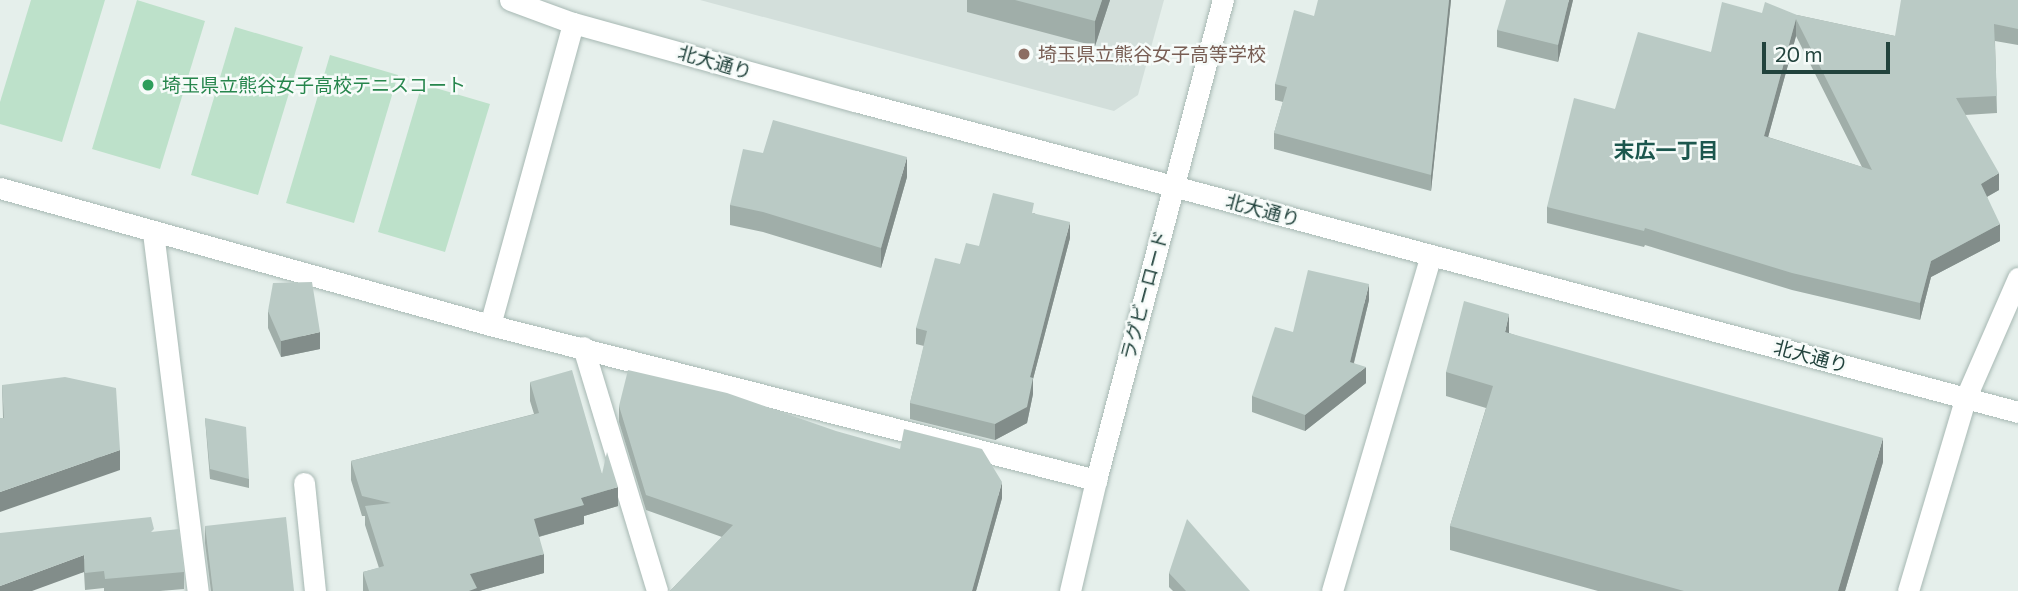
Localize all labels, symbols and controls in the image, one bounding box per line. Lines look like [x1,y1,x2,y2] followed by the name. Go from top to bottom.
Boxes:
[1766,28,1894,72] scale bar
[675,41,755,83] street label: 北大通り
[1775,41,1823,66] text: 20 m
[1038,43,1266,65] place label: 埼玉県立熊谷女子高等学校
[1016,46,1032,62] marker: 埼玉県立熊谷女子高等学校
[162,74,466,96] place label: 埼玉県立熊谷女子高校テニスコート
[140,77,156,93] marker: 埼玉県立熊谷女子高校テニスコート
[1614,137,1718,163] district label: 末広一丁目
[1223,189,1303,231] street label: 北大通り
[1116,228,1172,362] street label: ラグビーロード
[1771,335,1851,377] street label: 北大通り

